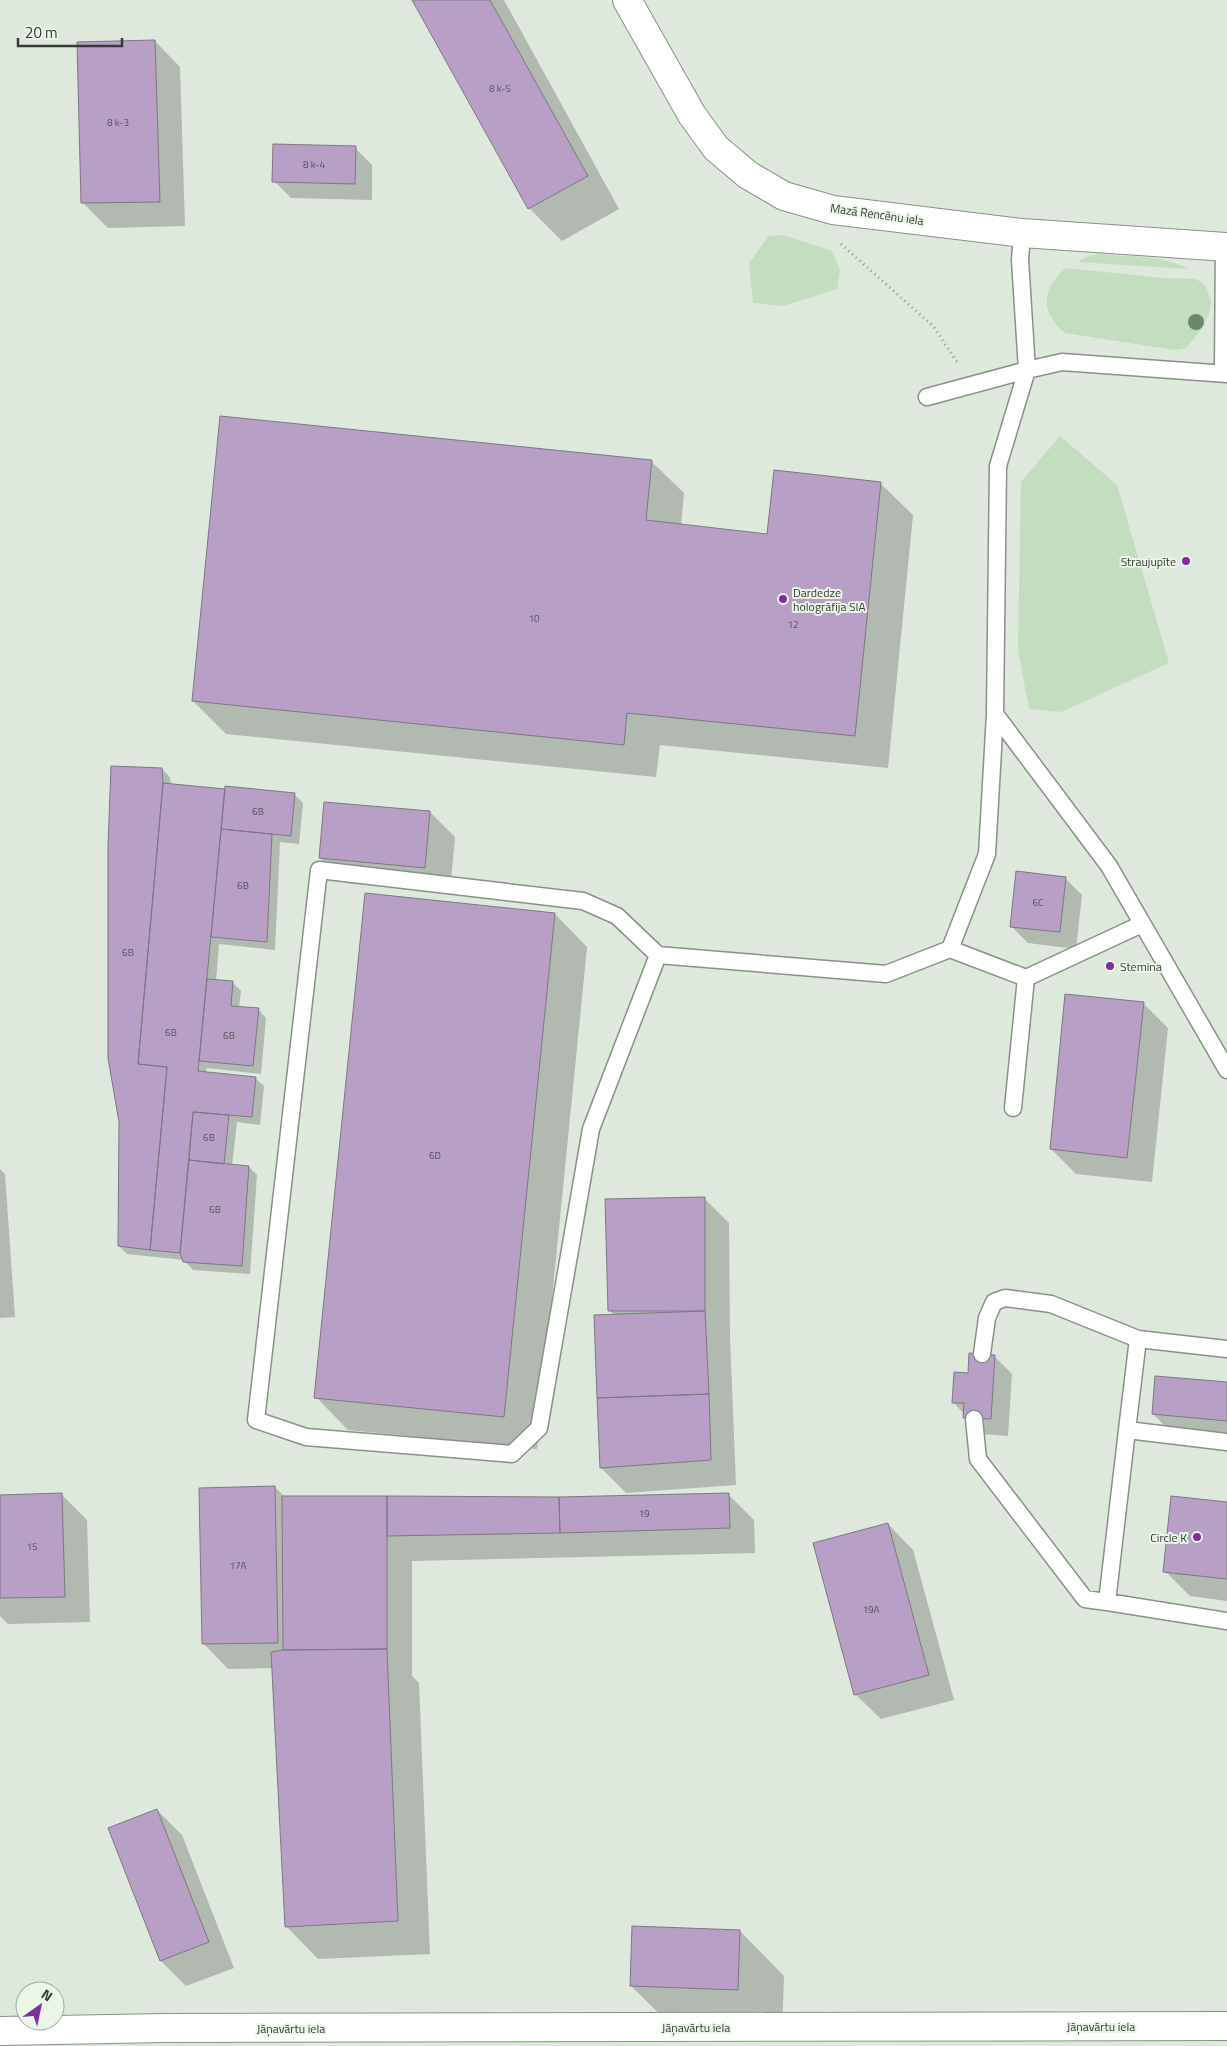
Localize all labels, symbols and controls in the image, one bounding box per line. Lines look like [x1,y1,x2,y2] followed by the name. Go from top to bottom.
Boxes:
[18,15,121,47] scale bar
[25,21,58,44] text: 20 m
[489,81,512,96] house number: 8 k-5
[107,115,129,130] house number: 8 k-3
[303,157,326,172] house number: 8 k-4
[829,198,925,230] street label: Mazā Rencēnu iela
[1121,552,1176,571] place label: Straujupīte
[1180,555,1192,567] marker: Straujupīte
[793,583,866,616] place label: Dardedze hologrāfija SIA
[777,593,789,605] marker: Dardedze hologrāfija SIA
[528,611,540,626] house number: 10
[787,617,799,632] house number: 12
[252,804,264,819] house number: 6B
[237,878,249,893] house number: 6B
[1032,895,1044,910] house number: 6C
[122,945,134,960] house number: 6B
[1120,957,1162,976] place label: Stemina
[1104,960,1116,972] marker: Stemina
[165,1025,177,1040] house number: 6B
[223,1028,235,1043] house number: 6B
[203,1130,215,1145] house number: 6B
[429,1148,441,1163] house number: 6D
[209,1202,221,1217] house number: 6B
[638,1506,650,1521] house number: 19
[1150,1528,1187,1547] place label: Circle K
[1191,1531,1203,1543] marker: Circle K
[26,1539,38,1554] house number: 15
[229,1558,247,1573] house number: 17A
[862,1602,880,1617] house number: 19A
[15,1981,65,2031] north arrow
[38,1983,57,2006] text: N
[1067,2017,1135,2036] street label: Jāņavārtu iela
[662,2018,730,2037] street label: Jāņavārtu iela
[257,2019,325,2038] street label: Jāņavārtu iela

